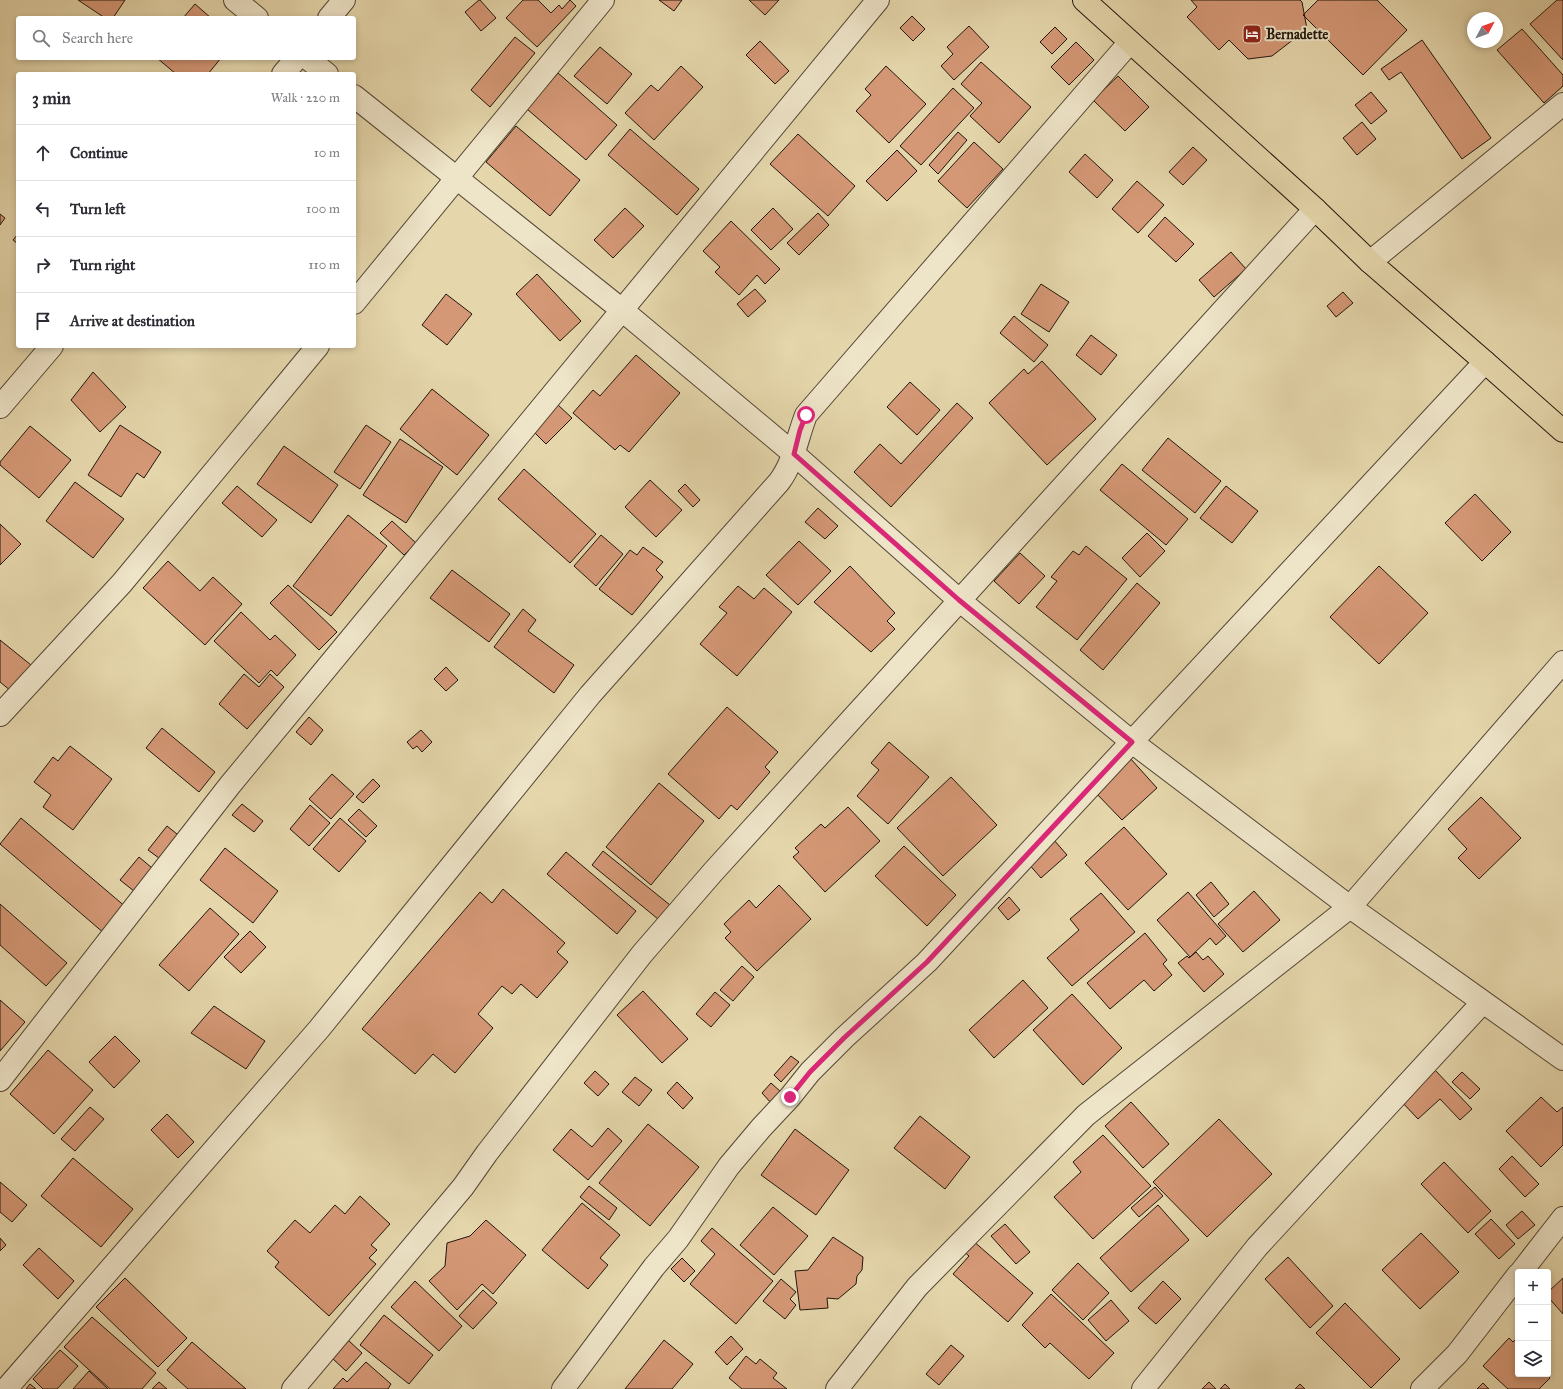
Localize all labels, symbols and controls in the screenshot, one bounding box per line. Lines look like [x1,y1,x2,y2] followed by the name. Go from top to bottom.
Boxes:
[1467,12,1503,48] north arrow
[16,16,356,60] search box
[1241,23,1263,45] hotel icon: Bernadette
[1266,26,1329,43] place label: Bernadette
[30,27,52,49] icon: search
[62,29,133,47] text: Search here
[32,88,71,109] text: 3 min
[271,90,340,106] text: Walk · 220 m
[32,142,54,164] icon: ahead
[70,144,128,162] text: Continue
[314,145,340,161] text: 10 m
[32,198,54,220] icon: left
[70,200,126,218] text: Turn left
[306,201,340,217] text: 100 m
[32,254,54,276] icon: right
[70,256,135,274] text: Turn right
[308,257,340,273] text: 110 m
[32,310,54,332] icon: arrive
[70,312,195,330] text: Arrive at destination
[797,406,815,424] route start
[781,1088,799,1106] route end
[1515,1269,1551,1377] map controls
[1515,1269,1551,1305] button: +
[1515,1305,1551,1341] button: −
[1515,1341,1551,1377] button: layers

